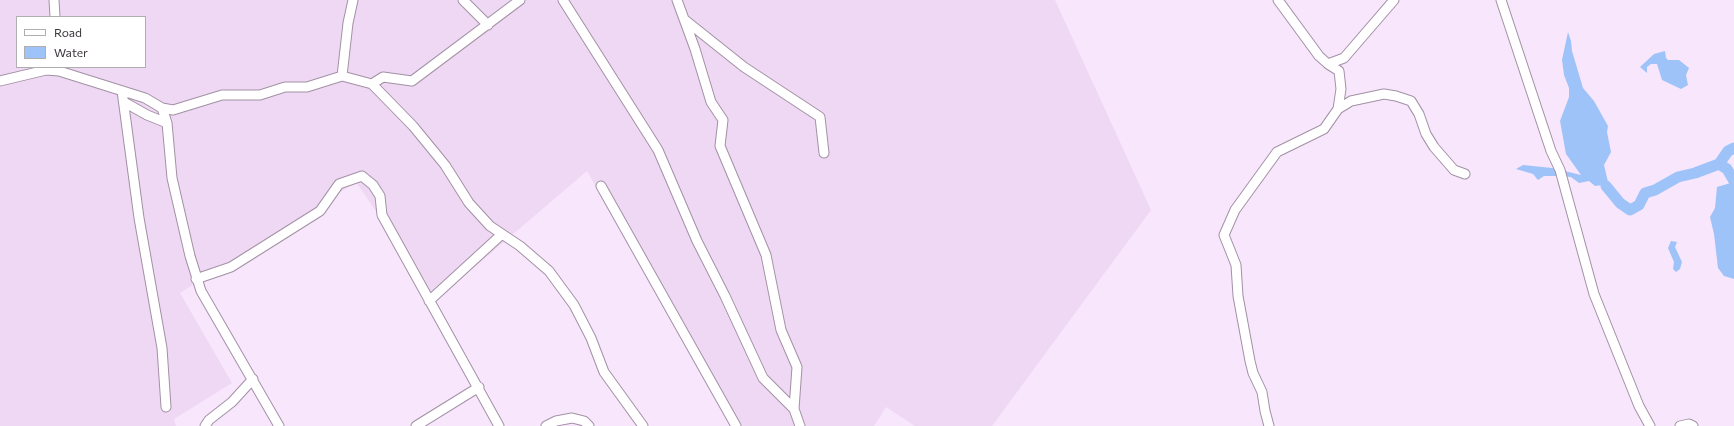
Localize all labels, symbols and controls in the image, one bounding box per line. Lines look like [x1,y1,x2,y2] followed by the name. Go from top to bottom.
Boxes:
[16,16,146,68] legend
[54,25,82,39] text: Road
[54,45,88,59] text: Water

